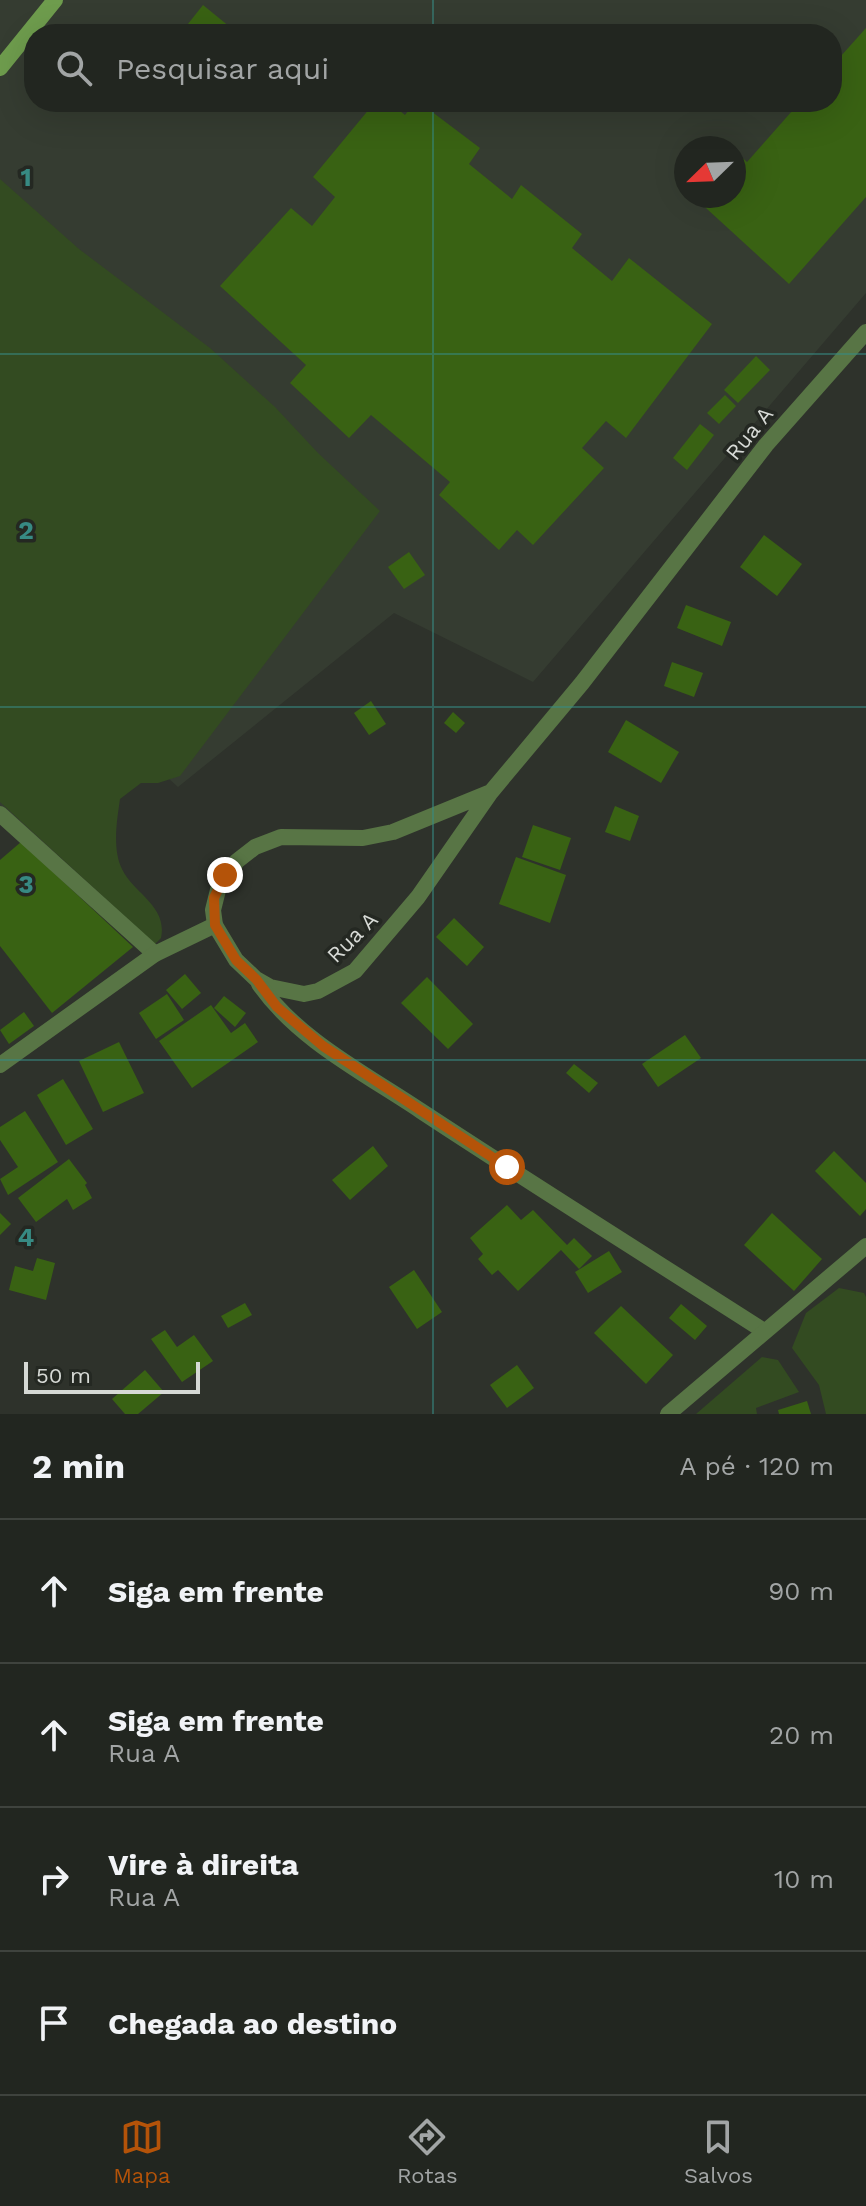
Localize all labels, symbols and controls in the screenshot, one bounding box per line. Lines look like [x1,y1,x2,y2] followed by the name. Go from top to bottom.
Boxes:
[24,24,842,112] search box
[52,46,96,90] icon: search
[116,51,329,86] text: Pesquisar aqui
[674,136,746,208] north arrow
[20,162,32,192] text: 1
[720,402,778,465] street label: Rua A
[18,515,34,545] text: 2
[207,857,243,893] route end
[18,869,34,899] text: 3
[322,907,383,968] street label: Rua A
[489,1149,525,1185] route start
[18,1222,35,1252] text: 4
[24,1358,200,1394] scale bar
[36,1363,91,1388] text: 50 m
[32,1446,125,1486] text: 2 min
[680,1451,834,1481] text: A pé · 120 m
[32,1569,76,1613] icon: ahead
[108,1574,324,1609] text: Siga em frente
[768,1576,834,1606] text: 90 m
[108,1703,324,1738] text: Siga em frente
[32,1713,76,1757] icon: ahead
[769,1720,834,1750] text: 20 m
[108,1738,180,1768] text: Rua A
[108,1847,299,1882] text: Vire à direita
[32,1857,76,1901] icon: right
[774,1864,834,1894] text: 10 m
[108,1882,180,1912] text: Rua A
[32,2001,76,2045] icon: arrive
[108,2006,397,2041] text: Chegada ao destino
[113,2115,171,2188] tab: Mapa
[397,2115,458,2188] tab: Rotas
[684,2115,753,2188] tab: Salvos

